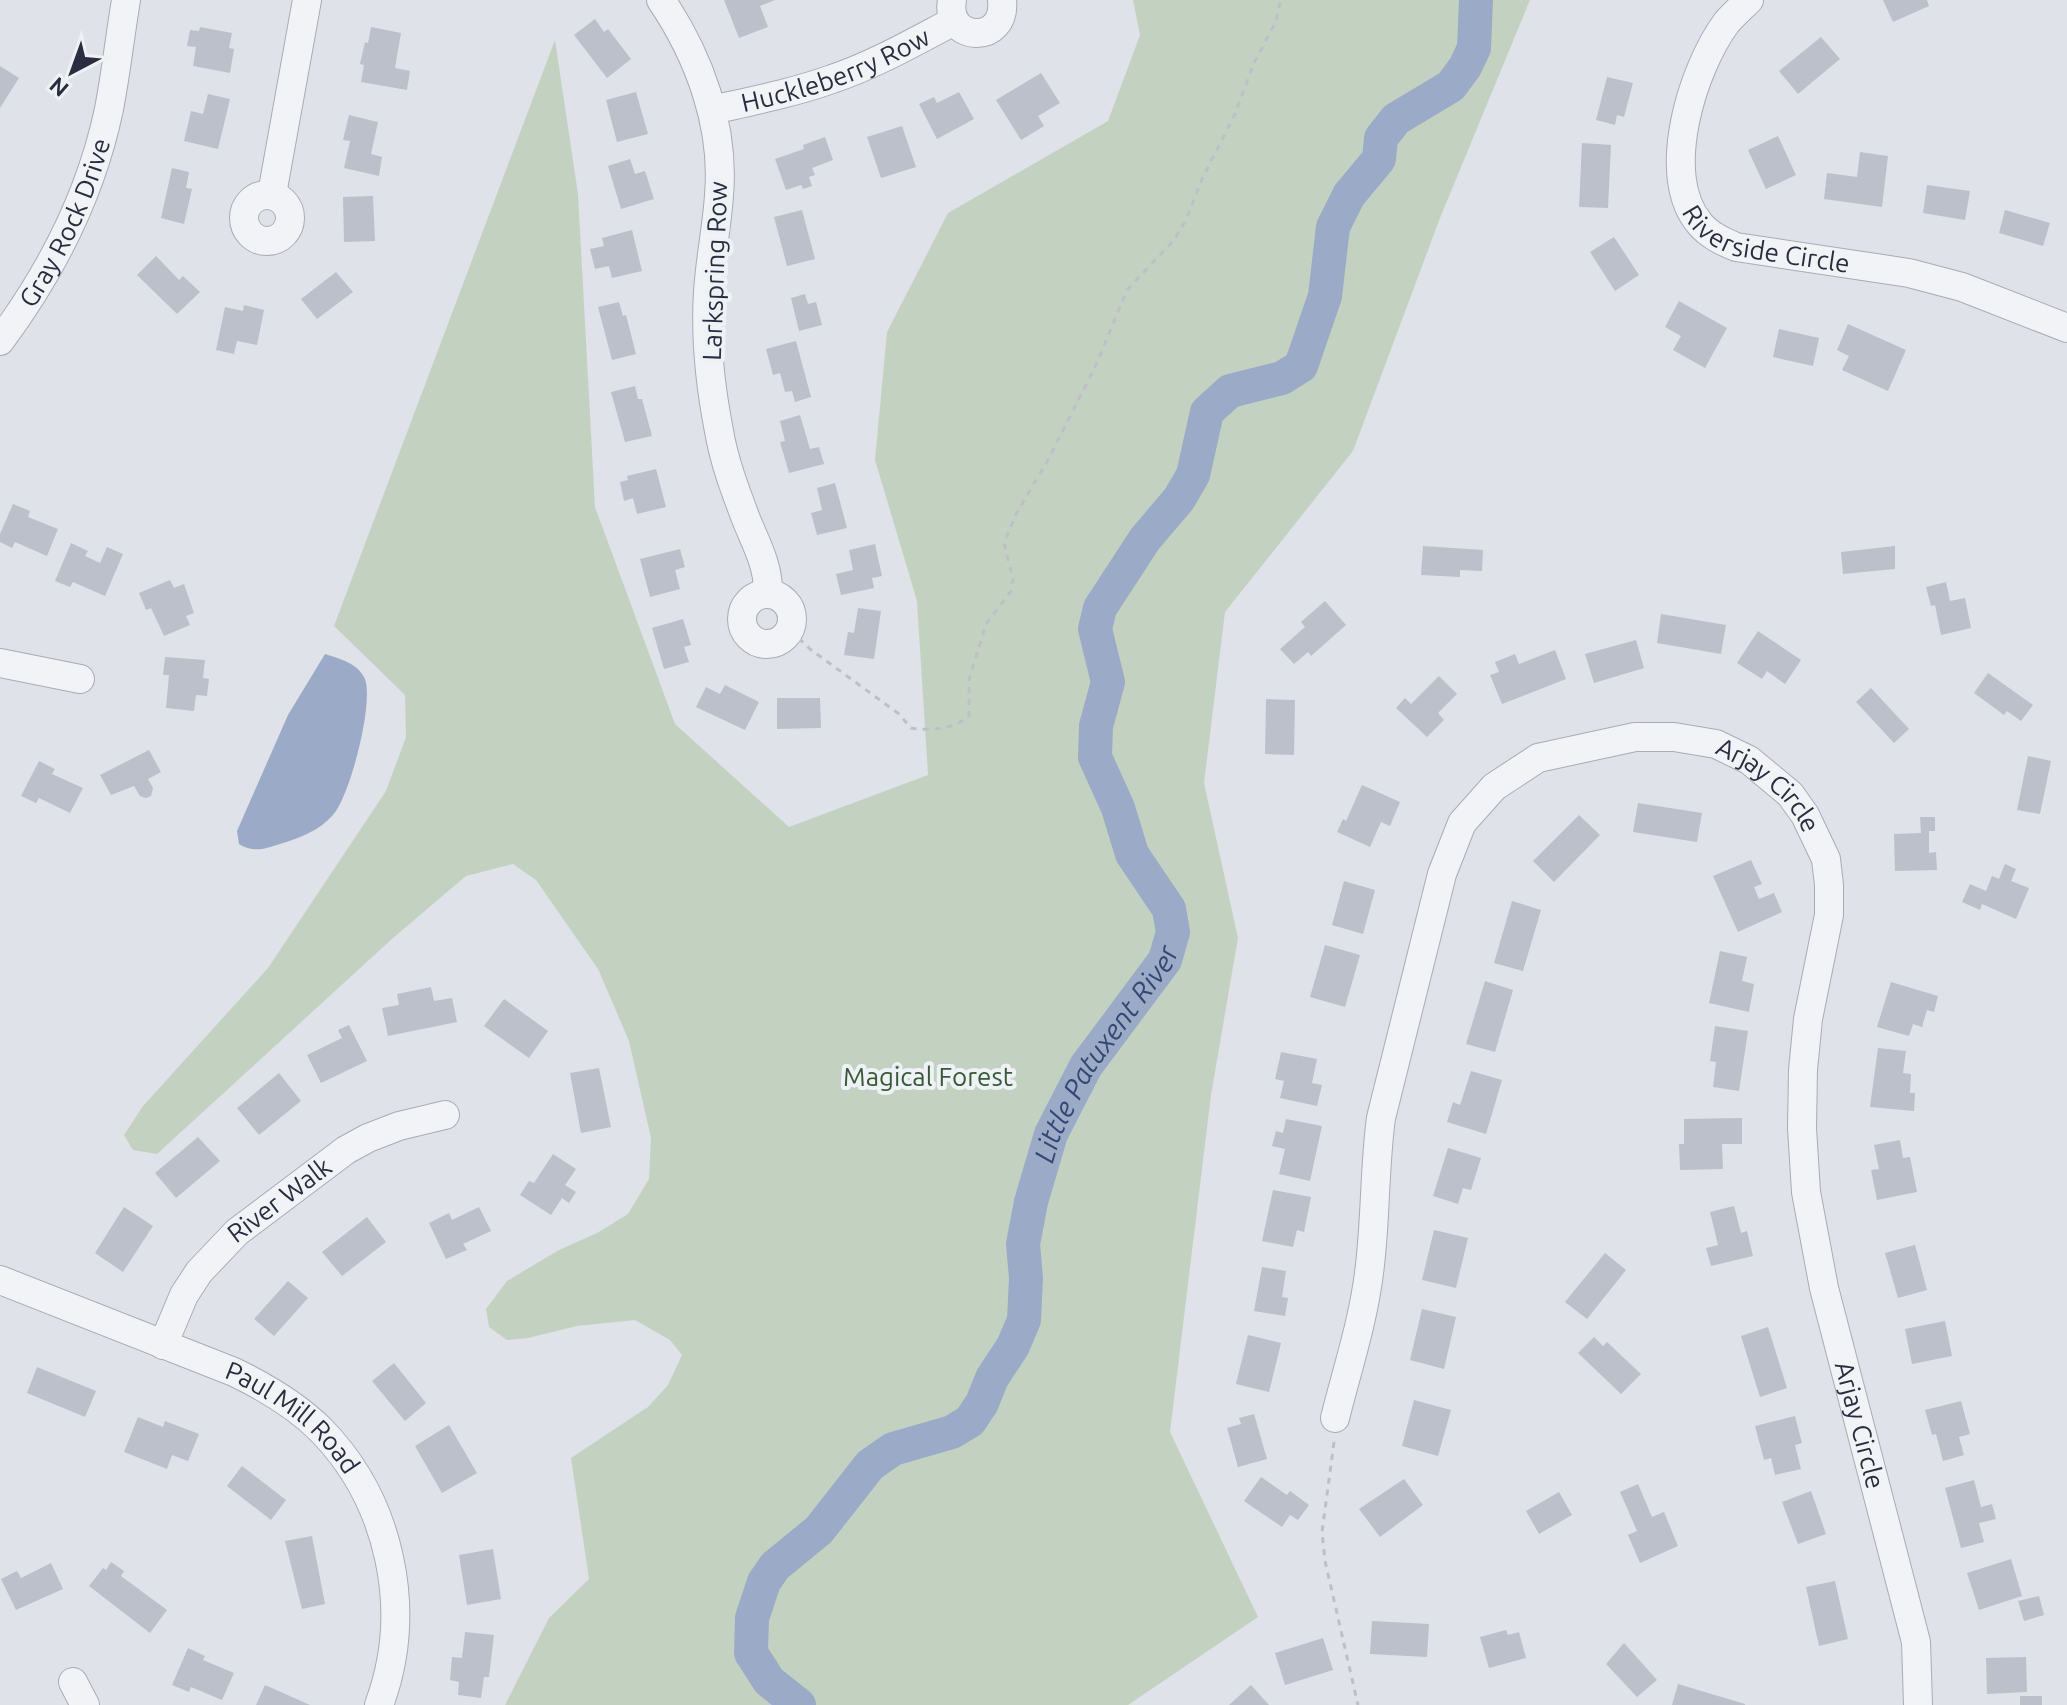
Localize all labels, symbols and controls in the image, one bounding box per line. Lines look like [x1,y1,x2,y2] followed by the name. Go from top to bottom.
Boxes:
[738,22,934,117] street label: Huckleberry Row
[32,32,112,112] north arrow
[44,73,73,102] text: N
[13,135,115,312] street label: Gray Rock Drive
[697,181,732,361] street label: Larkspring Row
[1677,200,1852,278] street label: Riverside Circle
[1712,732,1826,836] street label: Arjay Circle
[1028,941,1184,1166] water label: Little Patuxent River
[843,1062,1013,1091] park label: Magical Forest
[222,1151,337,1248] street label: River Walk
[222,1355,366,1479] street label: Paul Mill Road
[1830,1358,1891,1492] street label: Arjay Circle

